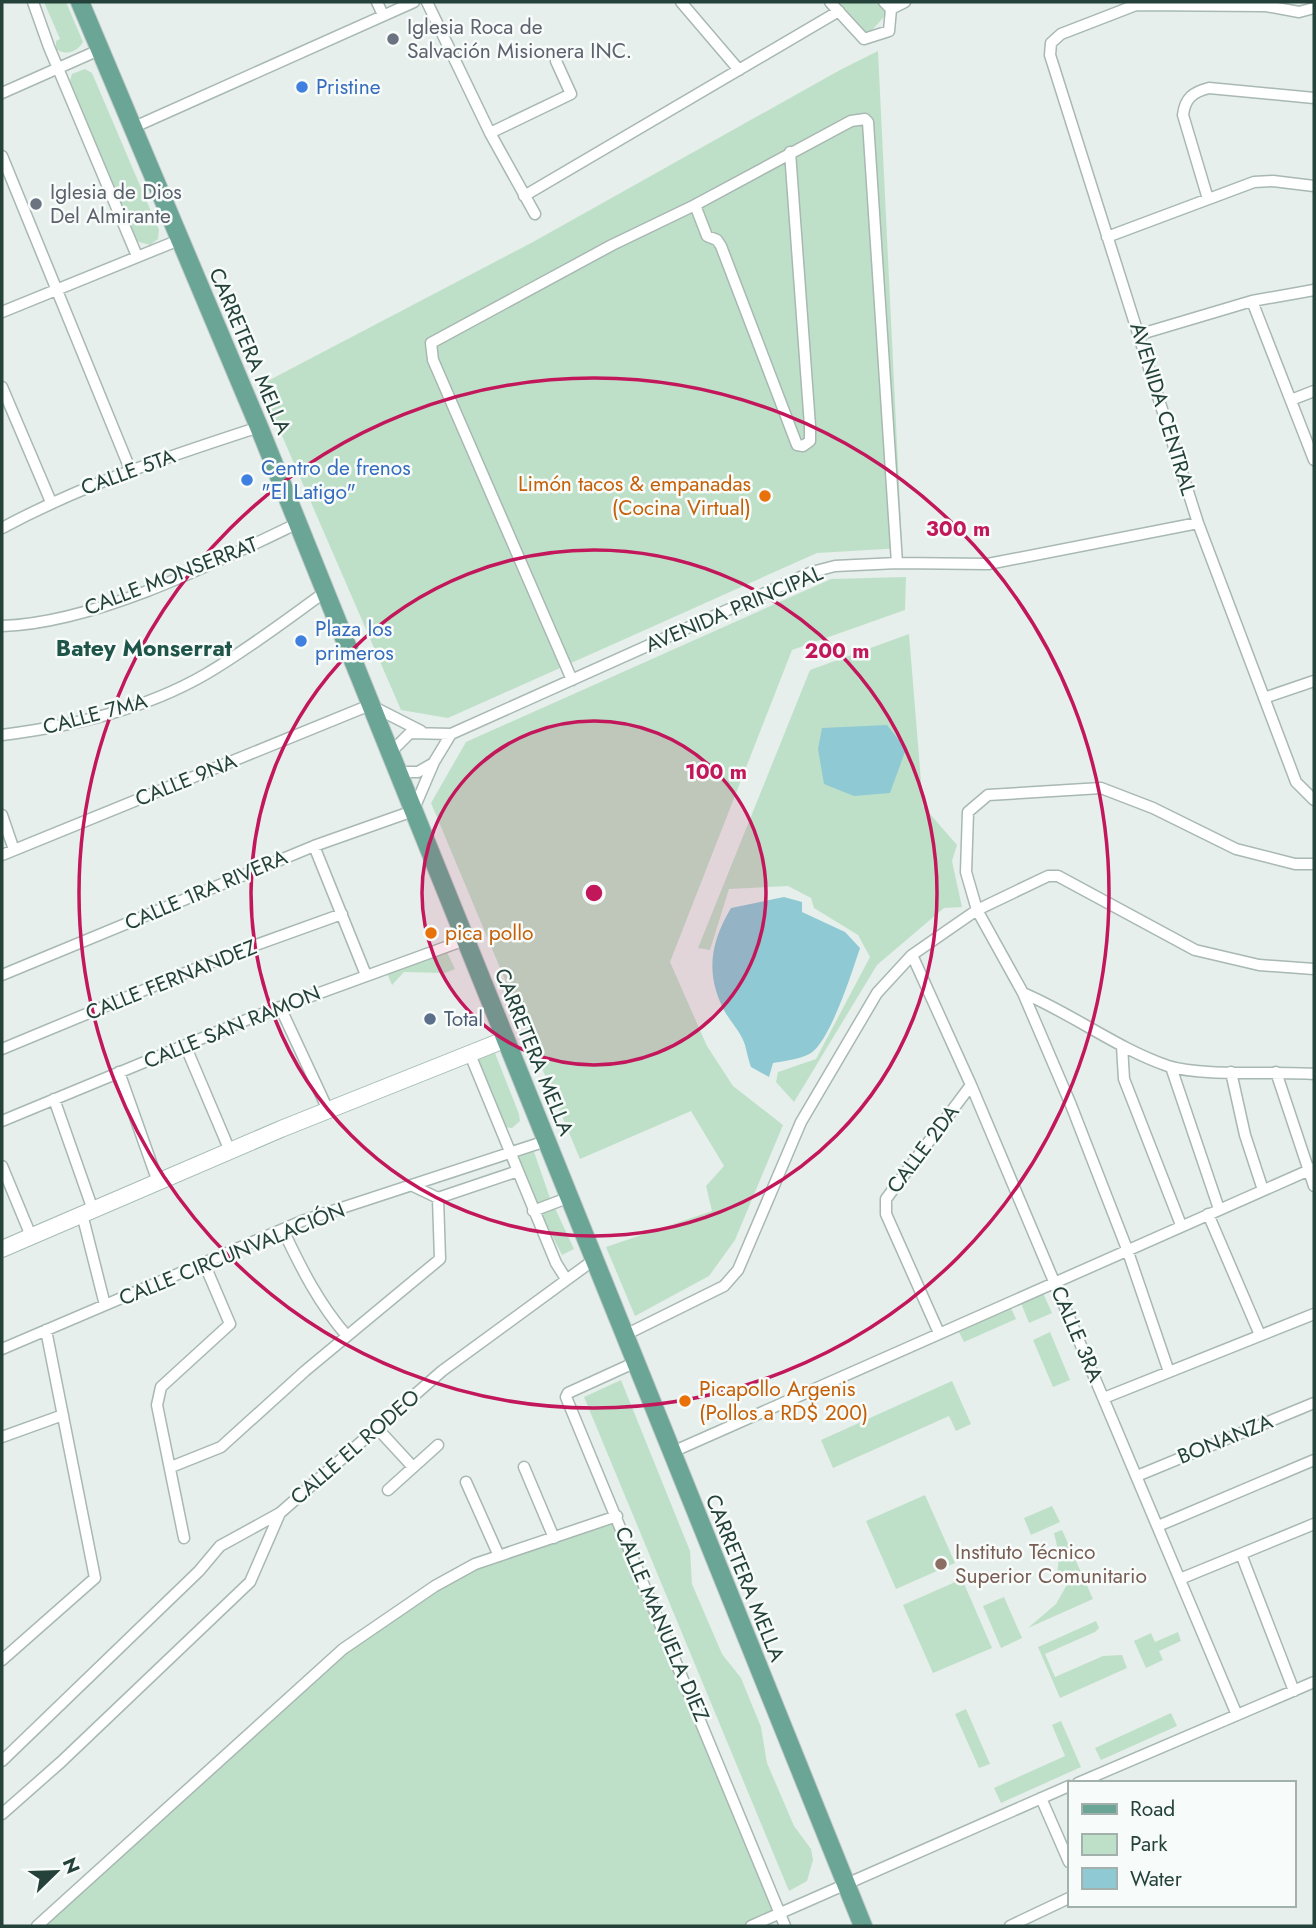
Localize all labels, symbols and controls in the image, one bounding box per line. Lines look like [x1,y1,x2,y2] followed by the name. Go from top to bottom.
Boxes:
[407,12,632,66] place label: Iglesia Roca de Salvación Misionera INC.
[385,31,401,47] marker: Iglesia Roca de Salvación Misionera INC.
[316,72,381,102] place label: Pristine
[294,79,310,95] marker: Pristine
[50,177,182,231] place label: Iglesia de Dios Del Almirante
[28,196,44,212] marker: Iglesia de Dios Del Almirante
[201,263,299,439] street label: CARRETERA MELLA
[1122,319,1204,500] street label: AVENIDA CENTRAL
[77,441,179,503] street label: CALLE 5TA
[261,453,411,507] place label: Centro de frenos "El Latigo"
[518,469,751,523] place label: Limón tacos & empanadas (Cocina Virtual)
[239,472,255,488] marker: Centro de frenos "El Latigo"
[757,488,773,504] marker: Limón tacos & empanadas (Cocina Virtual)
[926,514,990,544] text: 300 m
[80,529,262,623] street label: CALLE MONSERRAT
[641,558,828,660] street label: AVENIDA PRINCIPAL
[315,614,394,668] place label: Plaza los primeros
[56,631,233,665] district label: Batey Monserrat
[293,633,309,649] marker: Plaza los primeros
[804,636,870,666] text: 200 m
[40,686,150,742] street label: CALLE 7MA
[131,746,241,814] street label: CALLE 9NA
[685,757,747,787] text: 100 m
[120,842,292,938] street label: CALLE 1RA RIVERA
[582,881,606,905] centre of rings
[445,918,533,948] place label: pica pollo
[423,925,439,941] marker: pica pollo
[81,932,262,1028] street label: CALLE FERNANDEZ
[487,964,581,1140] street label: CARRETERA MELLA
[139,978,325,1076] street label: CALLE SAN RAMON
[444,1004,483,1034] place label: Total
[422,1011,438,1027] marker: Total
[880,1098,966,1200] street label: CALLE 2DA
[115,1195,349,1313] street label: CALLE CIRCUNVALACIÓN
[1043,1281,1111,1387] street label: CALLE 3RA
[699,1374,868,1428] place label: Picapollo Argenis (Pollos a RD$ 200)
[284,1382,426,1512] street label: CALLE EL RODEO
[677,1393,693,1409] marker: Picapollo Argenis (Pollos a RD$ 200)
[1173,1406,1277,1472] street label: BONANZA
[698,1490,792,1666] street label: CARRETERA MELLA
[607,1522,717,1727] street label: CALLE MANUELA DIEZ
[955,1537,1147,1591] place label: Instituto Técnico Superior Comunitario
[933,1556,949,1572] marker: Instituto Técnico Superior Comunitario
[1068,1781,1295,1907] legend
[1130,1794,1175,1824] text: Road
[1130,1829,1168,1859] text: Park
[21,1837,91,1907] north arrow
[56,1853,87,1878] text: N
[1130,1864,1183,1894] text: Water

